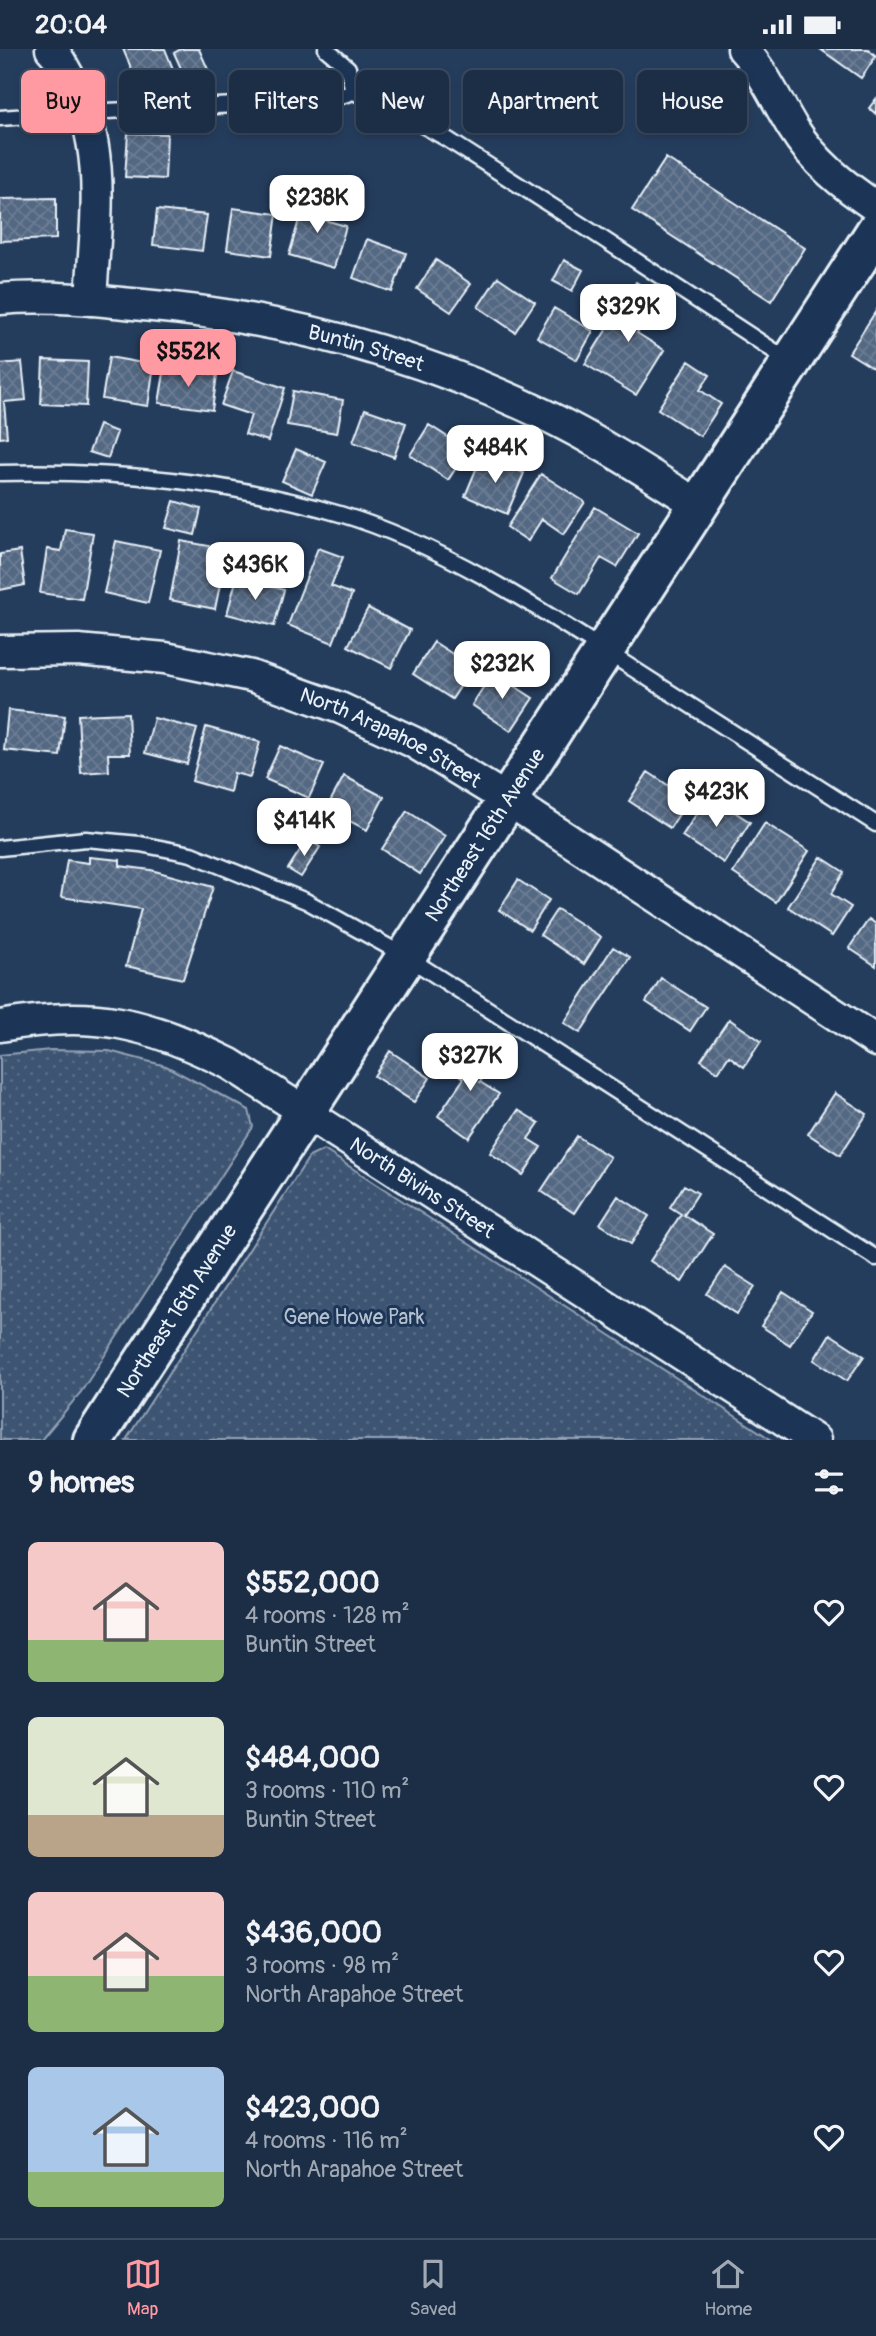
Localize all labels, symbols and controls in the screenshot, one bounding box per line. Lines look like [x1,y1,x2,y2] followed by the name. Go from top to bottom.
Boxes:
[35,9,107,41] text: 20:04
[21,70,105,133] chip: Buy
[119,70,215,133] chip: Rent
[229,70,342,133] chip: Filters
[356,70,449,133] chip: New
[463,70,623,133] chip: Apartment
[637,70,747,133] chip: House
[268,176,366,235] pin: $238K
[286,183,348,212] text: $238K
[579,285,677,344] pin: $329K
[596,292,660,321] text: $329K
[305,319,428,378] street label: Buntin Street
[139,329,237,389] pin: $552K
[156,337,220,366] text: $552K
[446,425,544,485] pin: $484K
[463,433,527,462] text: $484K
[206,543,304,602] pin: $436K
[222,550,288,579] text: $436K
[453,641,551,701] pin: $232K
[470,649,534,678] text: $232K
[296,682,486,795] street label: North Arapahoe Street
[419,743,552,927] street label: Northeast 16th Avenue
[667,769,765,829] pin: $423K
[684,777,748,806] text: $423K
[255,799,353,858] pin: $414K
[273,806,335,835] text: $414K
[421,1033,519,1093] pin: $327K
[438,1041,502,1070] text: $327K
[344,1131,500,1245] street label: North Bivins Street
[111,1218,244,1403] street label: Northeast 16th Avenue
[284,1304,425,1331] park label: Gene Howe Park
[810,1463,848,1501] icon: filters
[28,1464,134,1501] text: 9 homes
[245,1564,380,1601] text: $552,000
[84,1570,168,1654] icon: home
[810,1593,848,1631] icon: heart
[245,1601,410,1630] text: 4 rooms · 128 m²
[245,1630,376,1659] text: Buntin Street
[245,1739,380,1776] text: $484,000
[84,1745,168,1829] icon: home
[810,1768,848,1806] icon: heart
[245,1776,409,1805] text: 3 rooms · 110 m²
[245,1805,376,1834] text: Buntin Street
[245,1914,382,1951] text: $436,000
[84,1920,168,2004] icon: home
[810,1943,848,1981] icon: heart
[245,1951,399,1980] text: 3 rooms · 98 m²
[245,1980,463,2009] text: North Arapahoe Street
[245,2089,380,2126] text: $423,000
[84,2095,168,2179] icon: home
[810,2118,848,2156] icon: heart
[245,2126,408,2155] text: 4 rooms · 116 m²
[245,2155,463,2184] text: North Arapahoe Street
[124,2255,162,2321] tab: Map
[409,2255,457,2321] tab: Saved
[704,2255,752,2321] tab: Home

